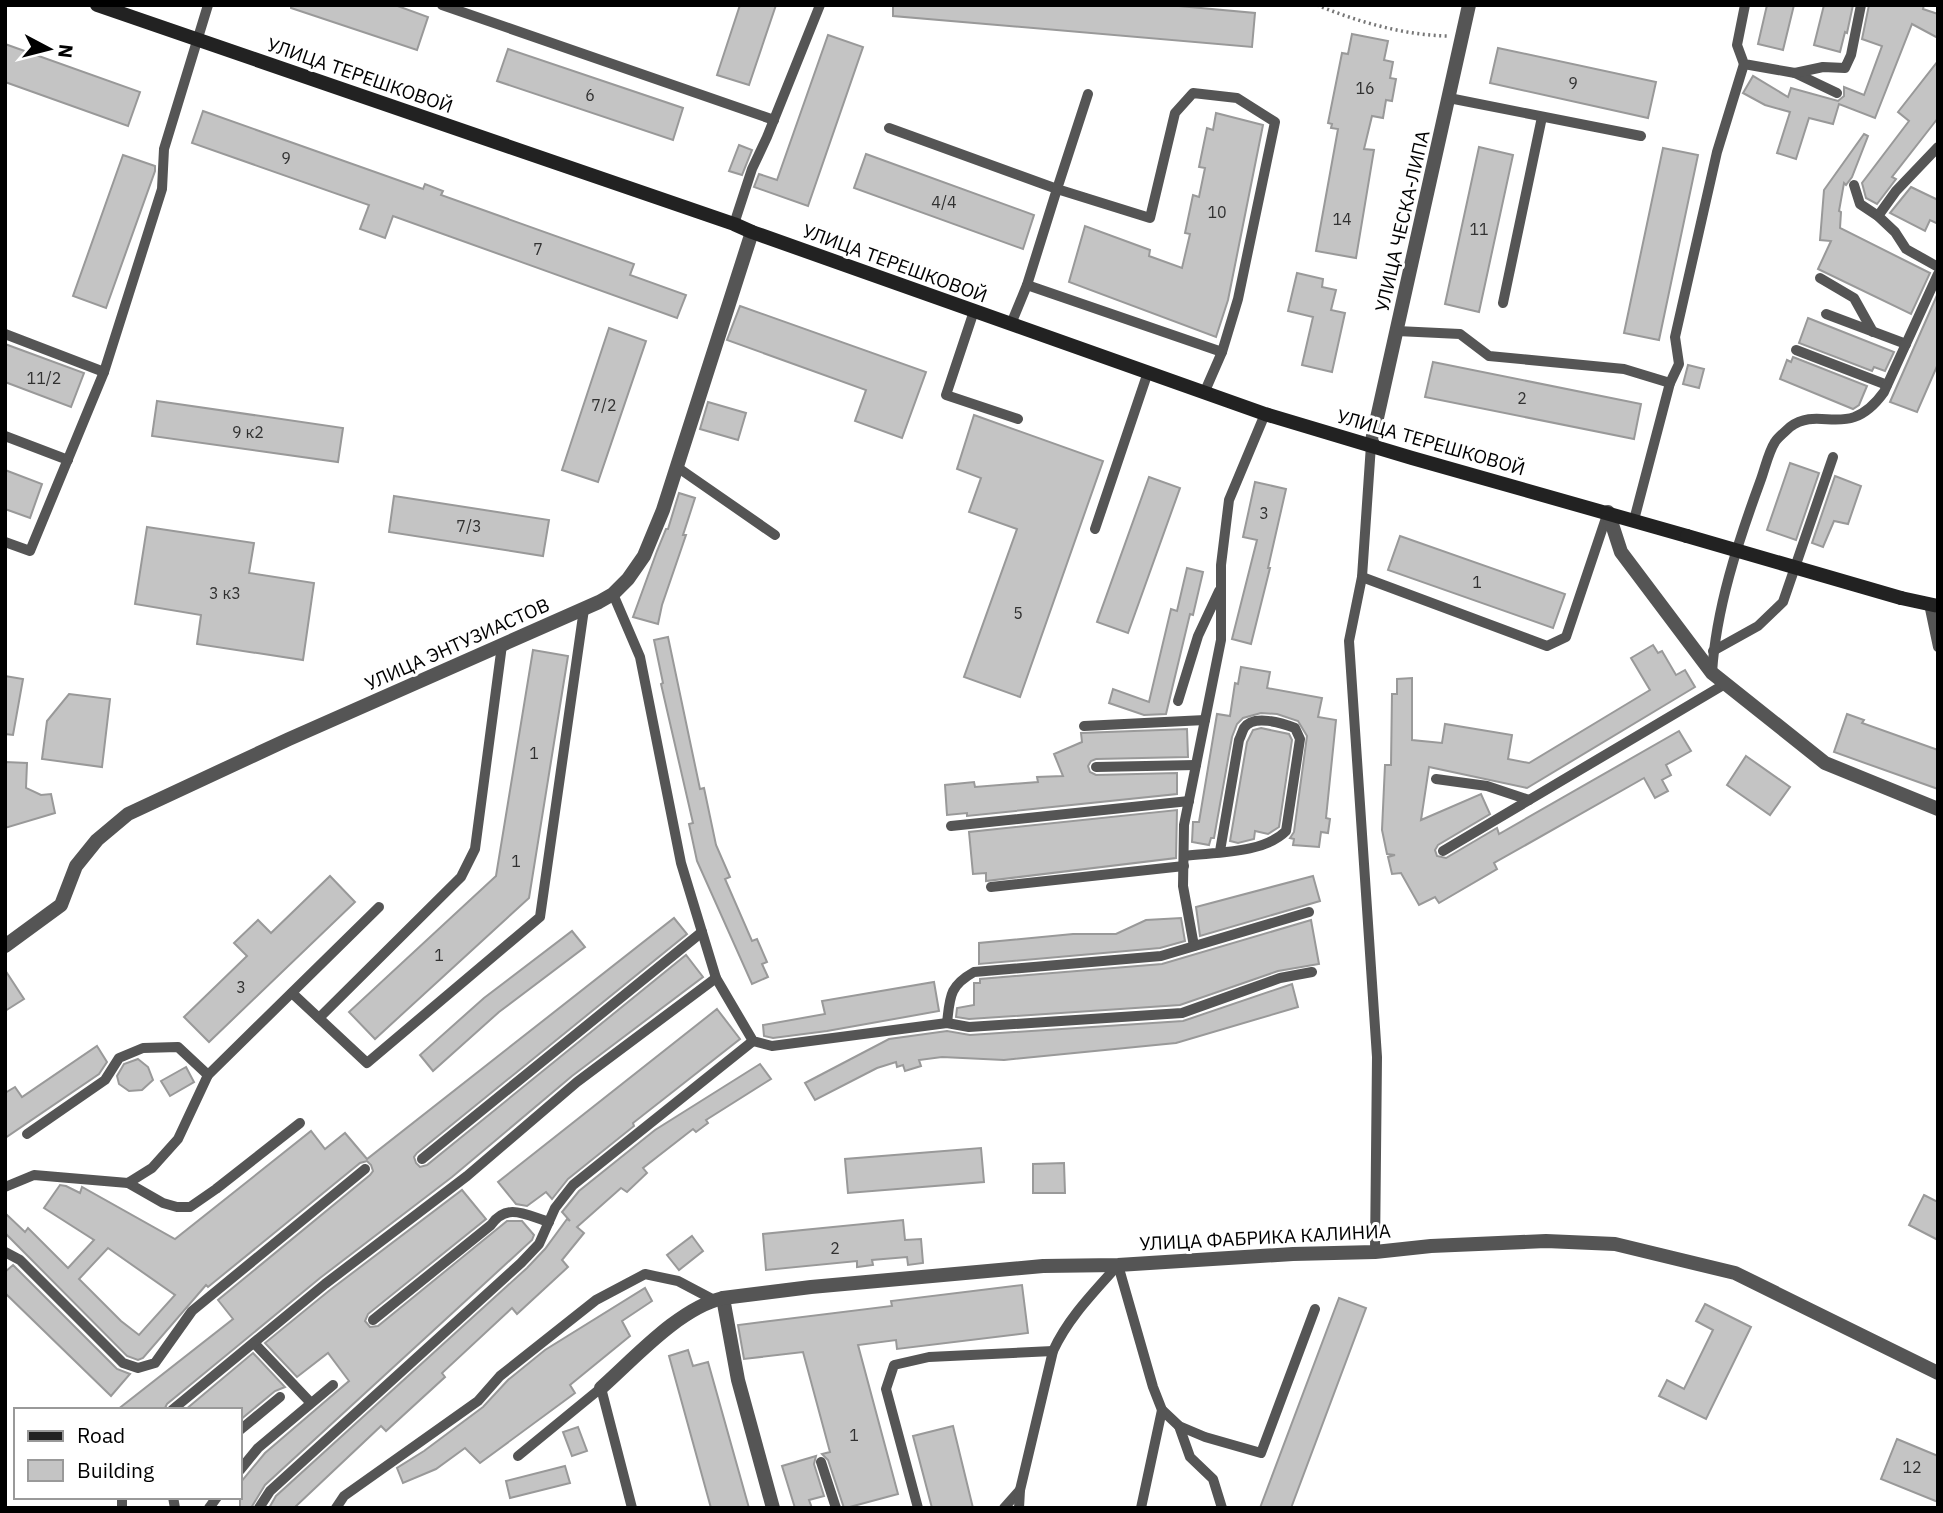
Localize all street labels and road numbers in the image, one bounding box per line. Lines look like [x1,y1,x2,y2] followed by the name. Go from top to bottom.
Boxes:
[264,32,456,118] street label: УЛИЦА ТЕРЕШКОВОЙ
[1369,128,1435,314] street label: УЛИЦА ЧЕСКА-ЛИПА
[799,218,991,308] street label: УЛИЦА ТЕРЕШКОВОЙ
[1334,404,1528,480] street label: УЛИЦА ТЕРЕШКОВОЙ
[361,592,553,696] street label: УЛИЦА ЭНТУЗИАСТОВ
[1139,1218,1391,1256] street label: УЛИЦА ФАБРИКА КАЛИНИА

